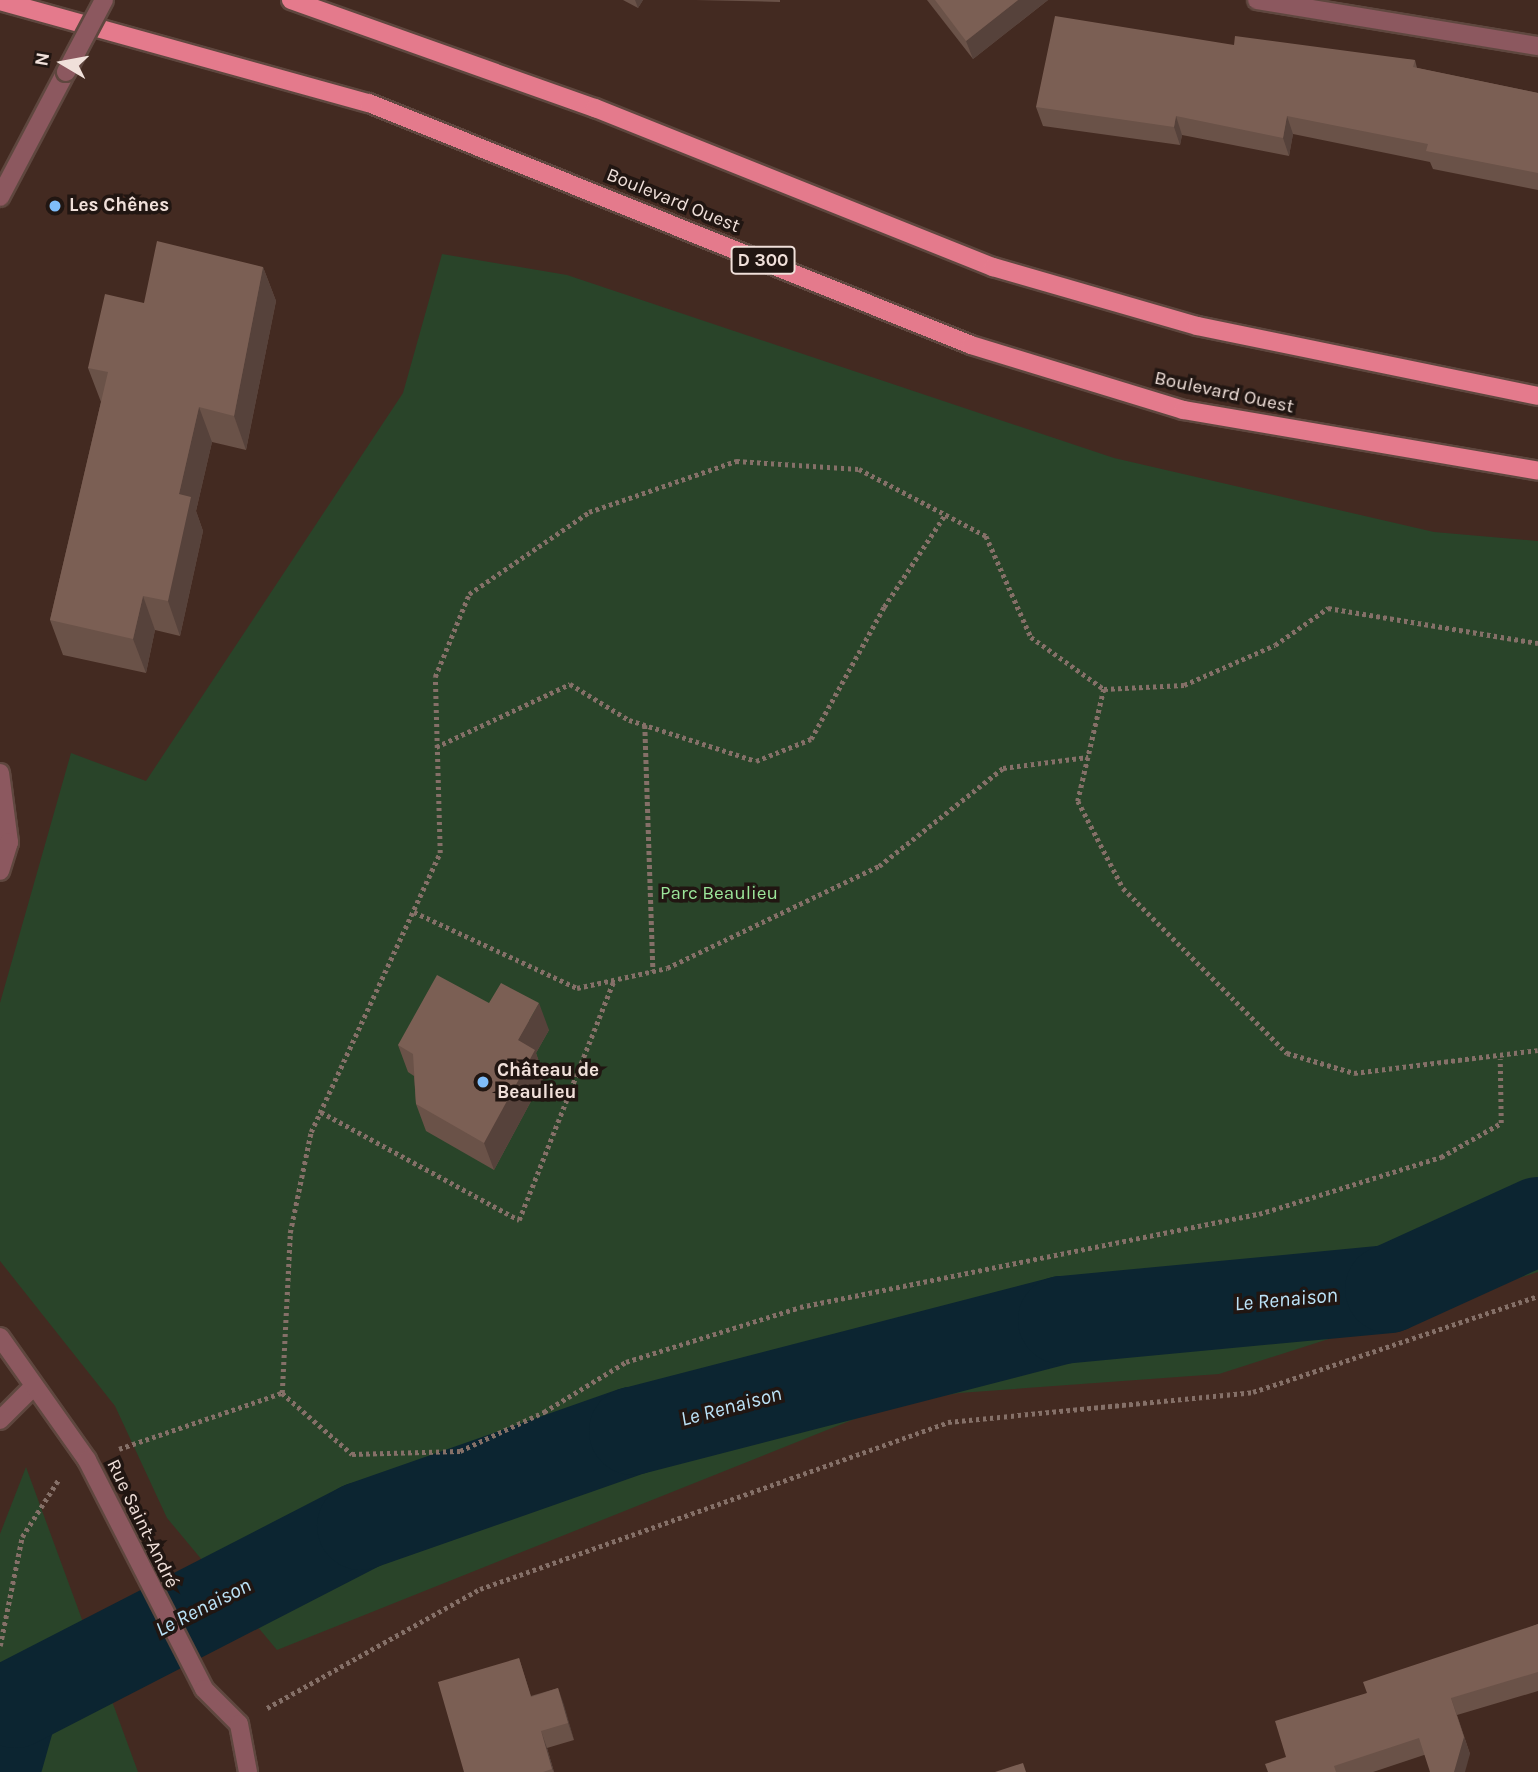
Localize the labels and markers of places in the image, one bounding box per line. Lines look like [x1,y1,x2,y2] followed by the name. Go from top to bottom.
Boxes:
[69,195,169,217] place label: Les Chênes
[47,198,63,214] marker: Les Chênes
[497,1060,599,1104] place label: Château de Beaulieu
[475,1074,491,1090] marker: Château de Beaulieu

